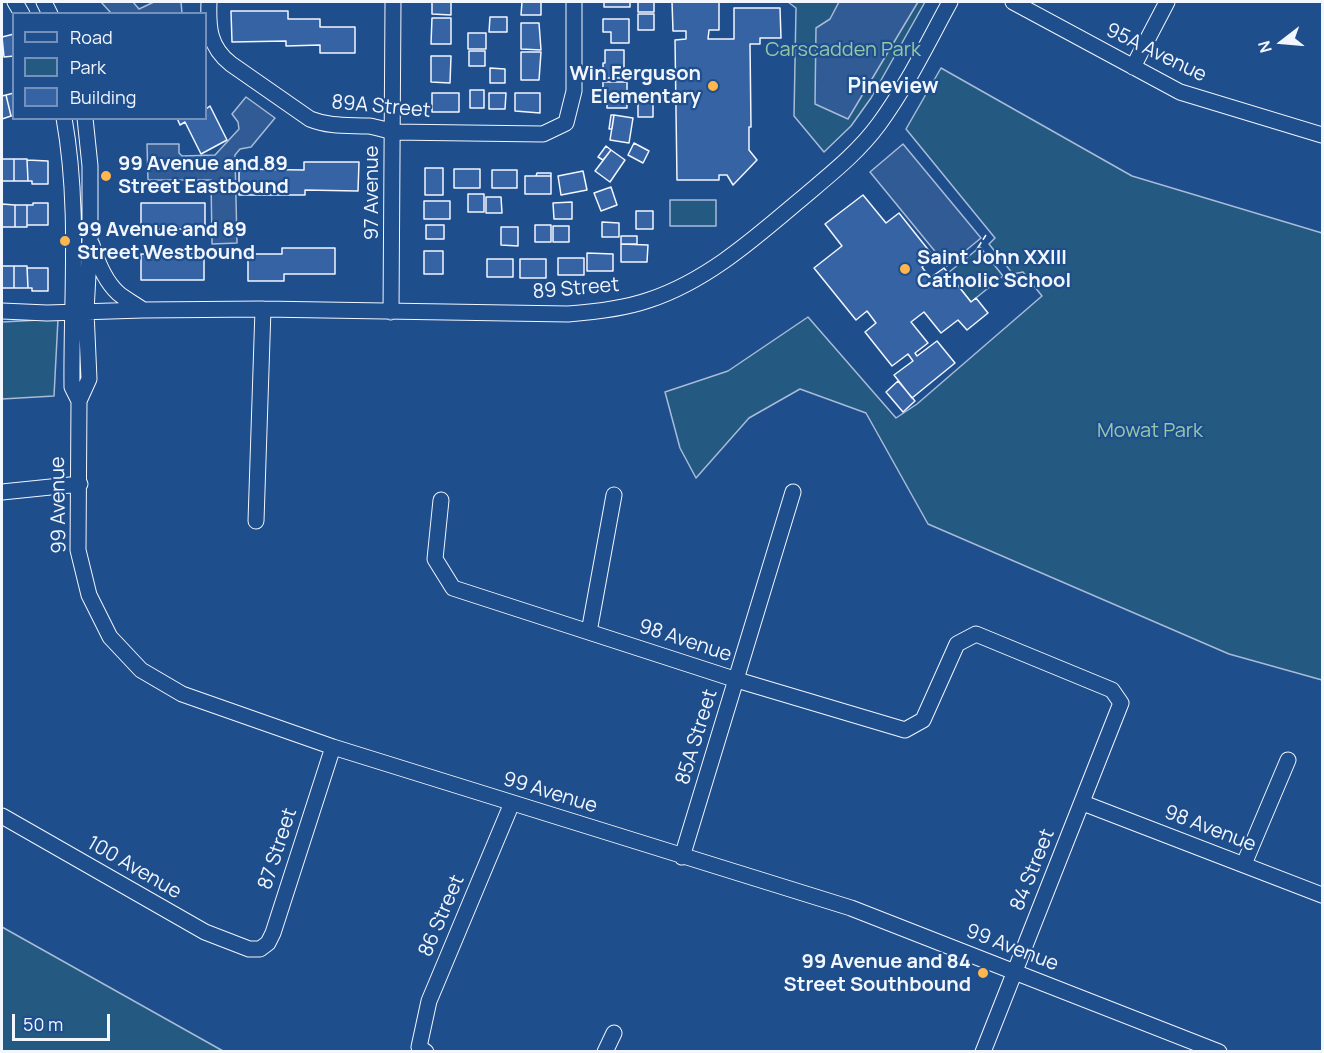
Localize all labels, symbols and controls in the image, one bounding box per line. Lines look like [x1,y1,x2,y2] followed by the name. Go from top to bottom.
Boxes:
[12,12,207,120] legend
[1252,12,1312,72] north arrow
[1102,18,1210,88] street label: 95A Avenue
[70,25,113,49] text: Road
[765,38,921,62] park label: Carscadden Park
[1253,38,1277,56] text: N
[70,55,106,79] text: Park
[569,62,701,109] place label: Win Ferguson Elementary
[847,74,939,100] district label: Pineview
[706,79,720,93] marker: Win Ferguson Elementary
[70,85,136,109] text: Building
[330,91,432,123] street label: 89A Street
[360,146,384,240] street label: 97 Avenue
[118,152,289,199] place label: 99 Avenue and 89 Street Eastbound
[99,169,113,183] marker: 99 Avenue and 89 Street Eastbound
[77,218,255,265] place label: 99 Avenue and 89 Street Westbound
[58,234,72,248] marker: 99 Avenue and 89 Street Westbound
[917,246,1071,293] place label: Saint John XXIII Catholic School
[898,262,912,276] marker: Saint John XXIII Catholic School
[532,273,620,305] street label: 89 Street
[1097,419,1203,443] park label: Mowat Park
[46,456,72,554] street label: 99 Avenue
[635,615,735,667] street label: 98 Avenue
[671,686,723,788] street label: 85A Street
[500,767,600,819] street label: 99 Avenue
[1161,801,1259,857] street label: 98 Avenue
[254,805,302,893] street label: 87 Street
[1006,826,1060,914] street label: 84 Street
[83,831,185,905] street label: 100 Avenue
[414,871,470,961] street label: 86 Street
[962,919,1062,977] street label: 99 Avenue
[784,950,971,997] place label: 99 Avenue and 84 Street Southbound
[976,966,990,980] marker: 99 Avenue and 84 Street Southbound
[15,1002,112,1040] scale bar
[23,1012,63,1036] text: 50 m

